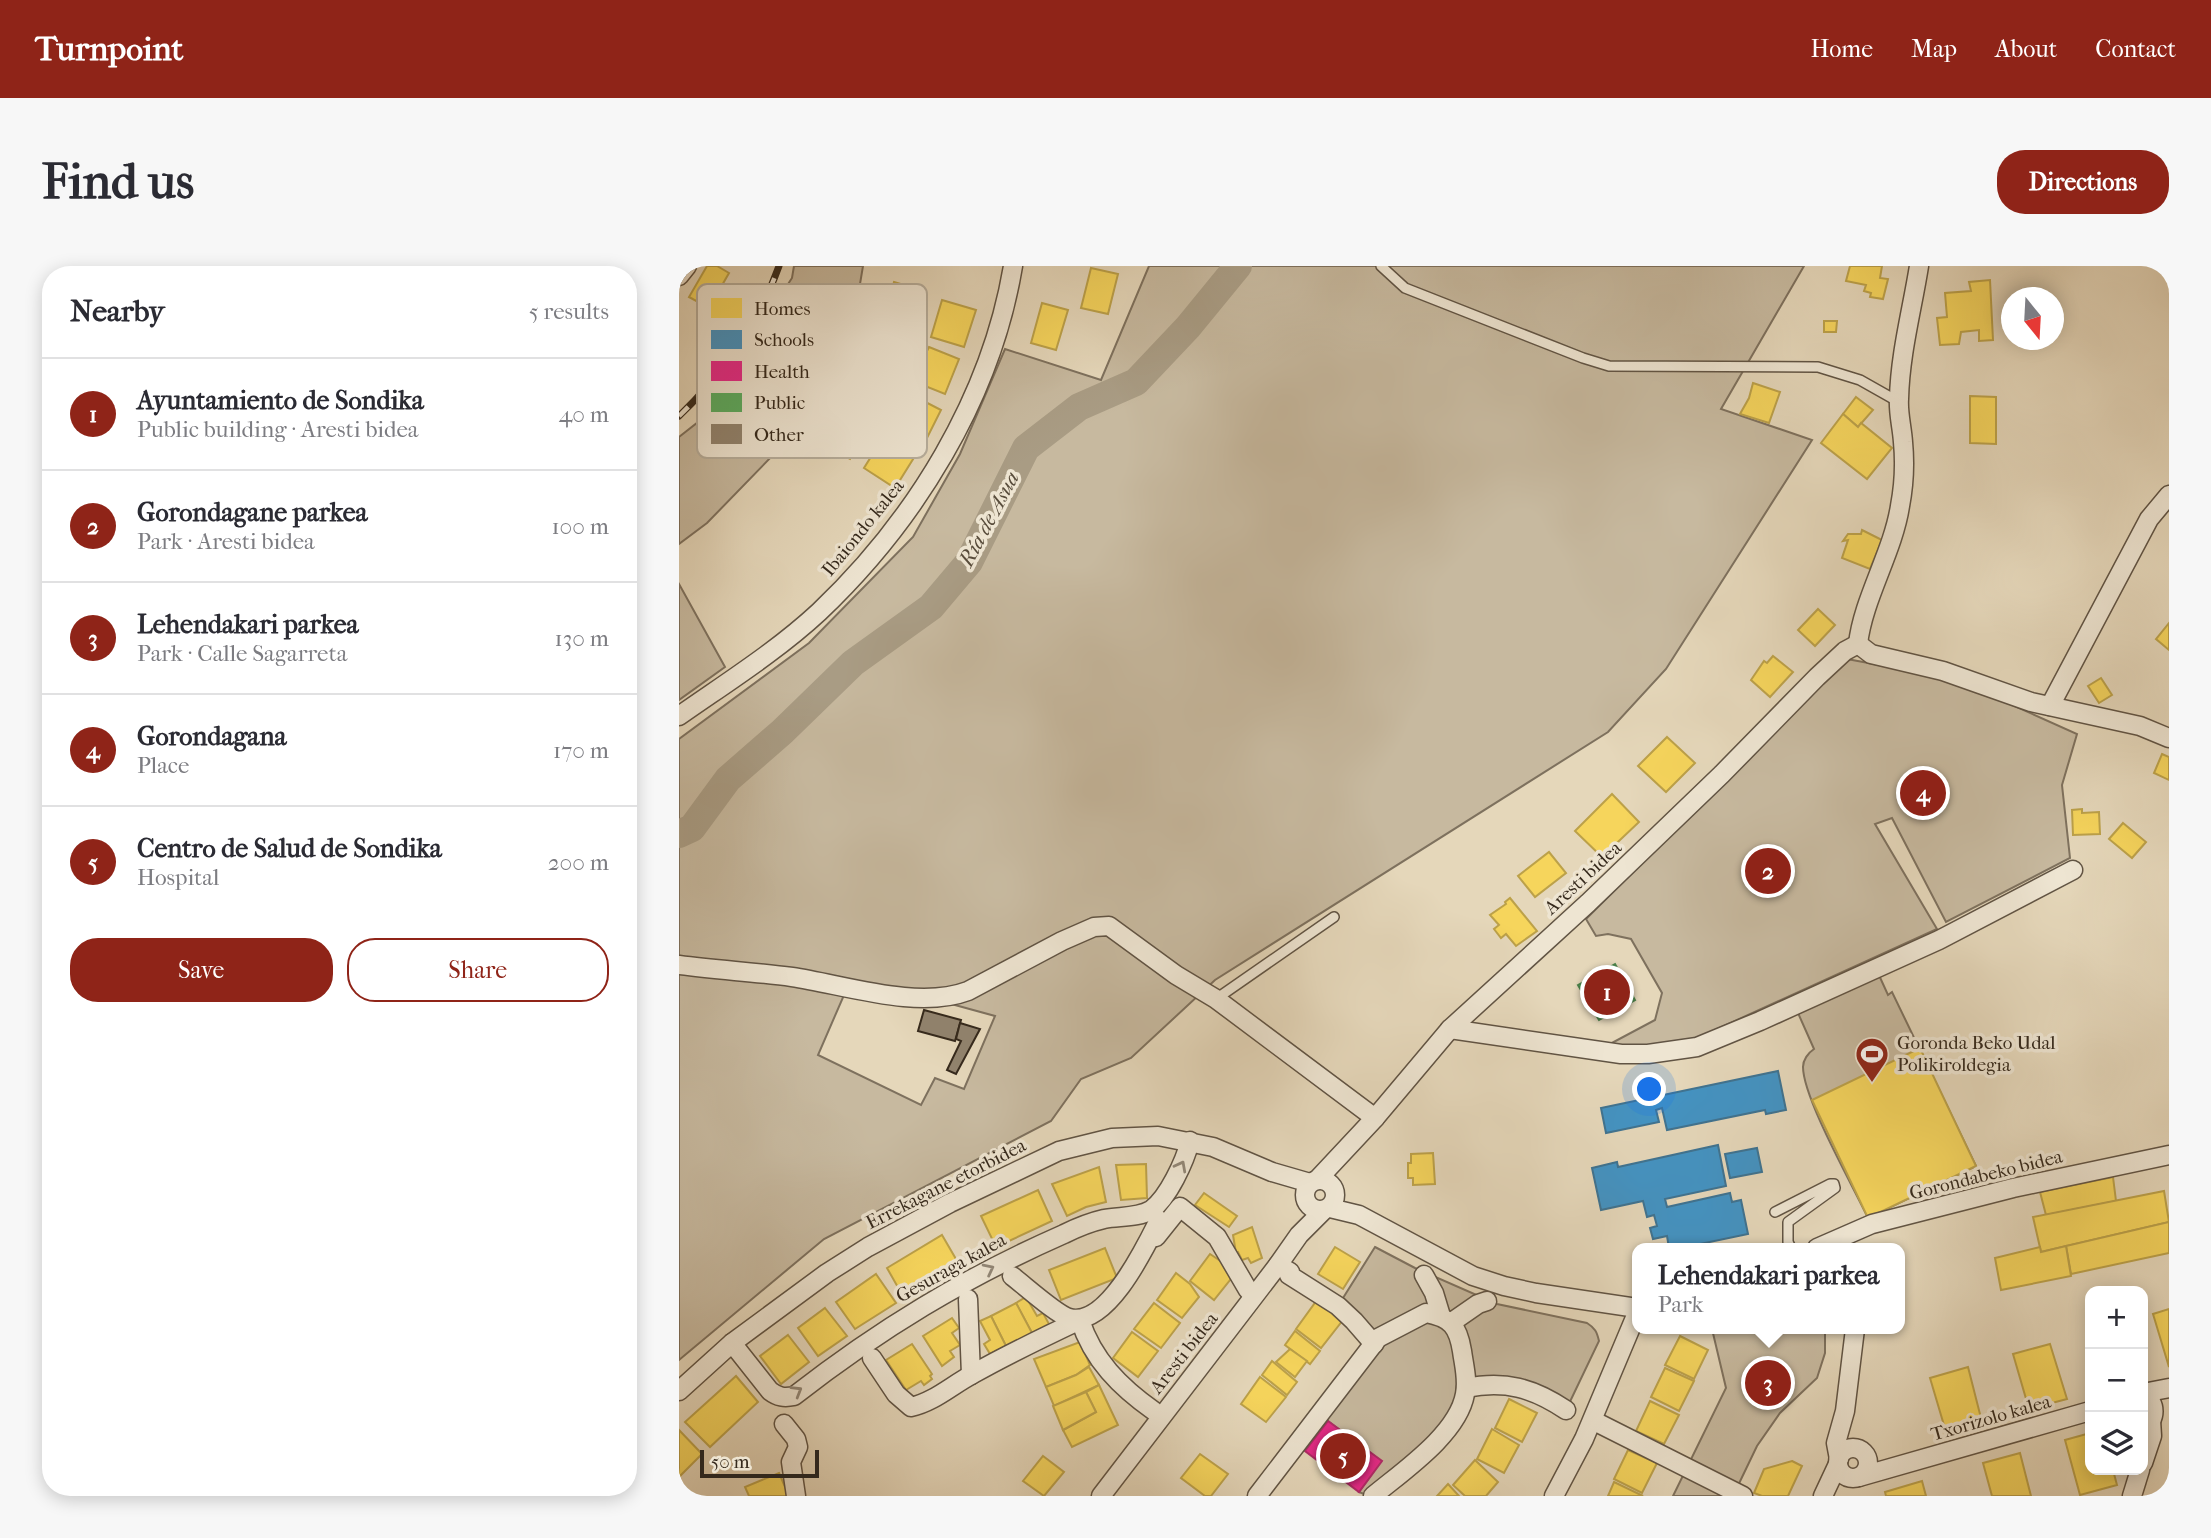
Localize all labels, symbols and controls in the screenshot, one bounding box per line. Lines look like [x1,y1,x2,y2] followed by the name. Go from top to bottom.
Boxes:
[35,30,183,69] text: Turnpoint
[1811,35,1873,63] text: Home
[1911,35,1957,63] text: Map
[1995,35,2057,63] text: About
[2095,35,2176,63] text: Contact
[1997,150,2169,214] button: Directions
[42,153,194,211] text: Find us
[697,284,927,458] legend
[2001,287,2064,350] north arrow
[70,294,165,329] text: Nearby
[529,298,609,325] text: 5 results
[754,298,810,320] text: Homes
[754,329,814,351] text: Schools
[754,361,810,383] text: Health
[137,385,424,416] text: Ayuntamiento de Sondika
[754,392,805,414] text: Public
[89,401,97,428] text: 1
[559,401,609,428] text: 40 m
[137,416,419,443] text: Public building · Aresti bidea
[754,424,805,446] text: Other
[953,468,1024,572] water label: Ría de Asua
[817,475,909,581] street label: Ibaiondo kalea
[137,497,368,528] text: Gorondagane parkea
[87,513,99,540] text: 2
[551,513,609,540] text: 100 m
[137,528,315,555] text: Park · Aresti bidea
[137,609,359,640] text: Lehendakari parkea
[88,625,98,652] text: 3
[555,625,609,652] text: 130 m
[137,640,347,667] text: Park · Calle Sagarreta
[137,721,287,752] text: Gorondagana
[86,737,100,764] text: 4
[553,737,609,764] text: 170 m
[137,752,189,779] text: Place
[1900,767,1946,819] pin: 4
[137,833,442,864] text: Centro de Salud de Sondika
[1539,837,1626,920] street label: Aresti bidea
[1745,845,1791,897] pin: 2
[88,849,98,876] text: 5
[548,849,609,876] text: 200 m
[137,864,219,891] text: Hospital
[70,938,333,1002] button: Save
[347,938,609,1002] button: Share
[1584,966,1630,1018] pin: 1
[1897,1032,2056,1076] place label: Goronda Beko Udal Polikiroldegia
[1853,1035,1891,1084] sports icon: Goronda Beko Udal Polikiroldegia
[1632,1072,1666,1106] your location
[862,1134,1030,1234] street label: Errekagane etorbidea
[1907,1145,2065,1205] street label: Gorondabeko bidea
[1172,1161,1186,1173] one-way arrow
[892,1229,1010,1307] street label: Gesuraga kalea
[1632,1243,1905,1334] popup
[1658,1260,1879,1291] text: Lehendakari parkea
[982,1264,994,1278] one-way arrow
[2085,1286,2148,1475] map controls
[2085,1286,2148,1349] button: +
[1658,1291,1703,1318] text: Park
[1145,1308,1223,1399] street label: Aresti bidea
[2085,1349,2148,1412] button: −
[1745,1357,1791,1409] pin: 3
[790,1386,803,1399] one-way arrow
[1929,1390,2054,1446] street label: Txorizolo kalea
[2085,1412,2148,1475] button: layers
[1320,1430,1366,1482] pin: 5
[700,1447,819,1479] scale bar
[711,1451,750,1473] text: 50 m

